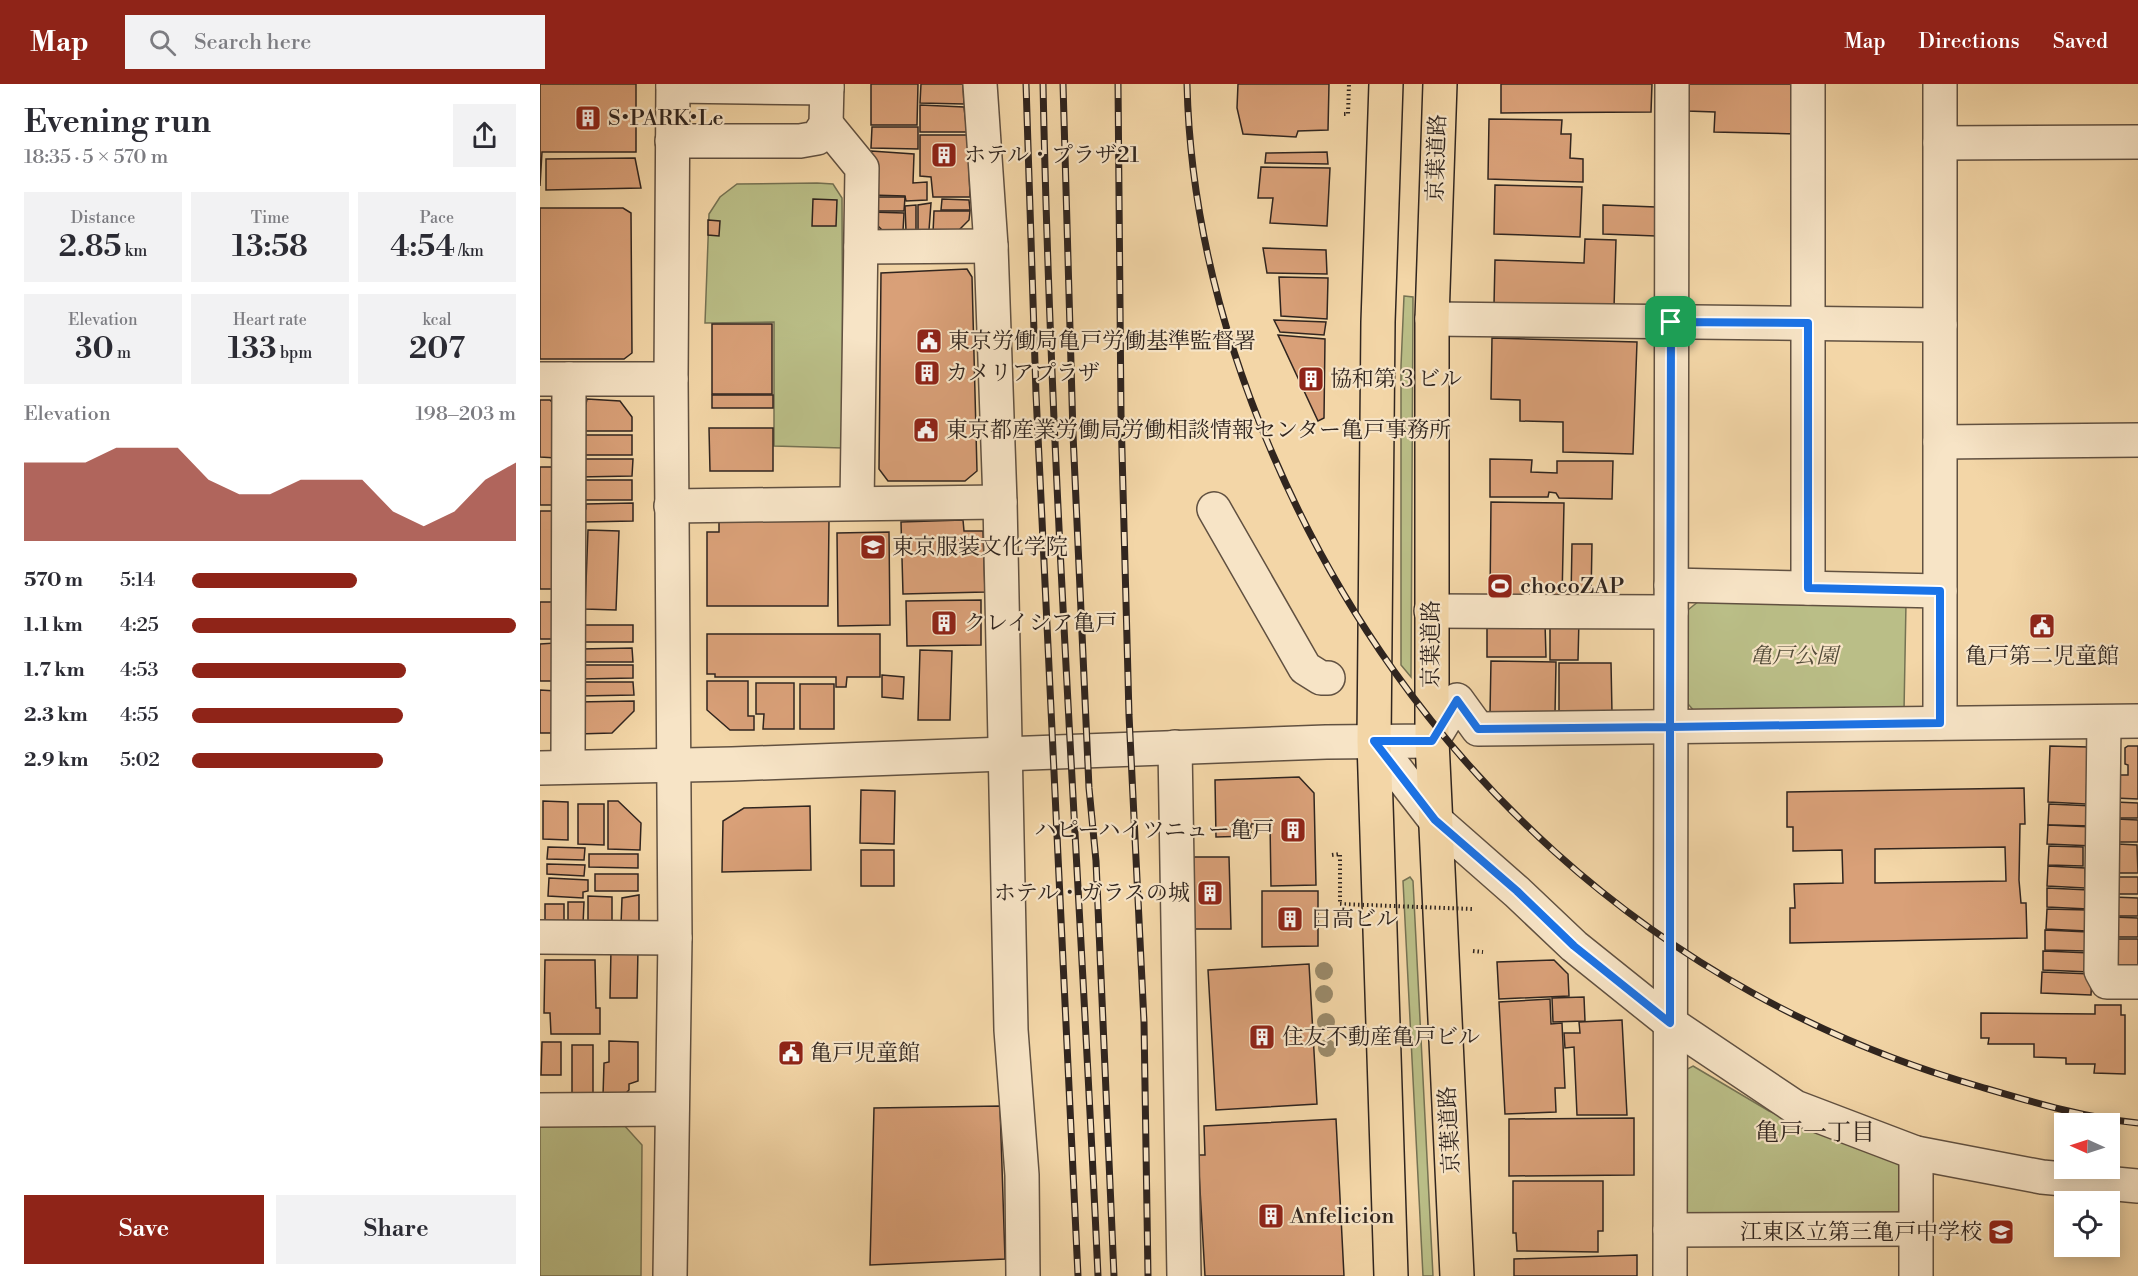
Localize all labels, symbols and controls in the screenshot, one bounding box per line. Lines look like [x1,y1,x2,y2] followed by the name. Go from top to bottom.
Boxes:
[125,15,545,69] search box
[30,25,89,60] text: Map
[146,26,179,59] icon: search
[194,29,311,56] text: Search here
[1844,29,1886,55] text: Map
[1919,29,2020,55] text: Directions
[2053,29,2108,55] text: Saved
[24,102,211,143] text: Evening run
[573,103,603,133] building icon: S•PARK•Le
[453,104,516,167] button: share
[608,105,724,132] place label: S•PARK•Le
[1422,114,1452,202] street label: 京葉道路
[929,140,959,170] building icon: ホテル・プラザ21
[964,142,1140,169] place label: ホテル・プラザ21
[24,145,168,170] text: 18:35 · 5 × 570 m
[71,208,135,228] text: Distance
[251,208,289,228] text: Time
[420,208,454,228] text: Pace
[59,228,122,266] text: 2.85
[232,228,308,266] text: 13:58
[390,228,455,266] text: 4:54
[122,241,147,261] text: km
[455,241,484,261] text: /km
[1645,296,1696,347] pin
[1654,305,1687,338] icon: arrive
[68,310,138,330] text: Elevation
[233,310,307,330] text: Heart rate
[422,310,452,330] text: kcal
[914,326,944,356] public building icon: 東京労働局亀戸労働基準監督署
[948,328,1256,355] place label: 東京労働局亀戸労働基準監督署
[75,330,114,368] text: 30
[228,330,277,368] text: 133
[409,330,465,368] text: 207
[114,343,131,363] text: m
[277,343,312,363] text: bpm
[912,358,942,388] building icon: カメリアプラザ
[946,360,1100,387] place label: カメリアプラザ
[1296,364,1326,394] building icon: 協和第３ビル
[1330,366,1462,393] place label: 協和第３ビル
[24,402,111,427] text: Elevation
[416,402,516,427] text: 198–203 m
[911,415,941,445] public building icon: 東京都産業労働局労働相談情報センター亀戸事務所
[946,417,1451,444] place label: 東京都産業労働局労働相談情報センター亀戸事務所
[858,532,888,562] school or university icon: 東京服装文化学院
[892,534,1068,561] place label: 東京服装文化学院
[24,568,83,593] text: 570 m
[120,568,155,593] text: 5:14
[1485,571,1515,601] sports icon: chocoZAP
[1520,573,1624,600] place label: chocoZAP
[1418,600,1445,688] street label: 京葉道路
[929,608,959,638] building icon: クレイシア亀戸
[964,610,1117,637] place label: クレイシア亀戸
[2027,611,2057,641] public building icon: 亀戸第二児童館
[24,613,83,638] text: 1.1 km
[120,613,159,638] text: 4:25
[1750,643,1841,670] park label: 亀戸公園
[1965,643,2119,670] place label: 亀戸第二児童館
[24,658,85,683] text: 1.7 km
[120,658,158,683] text: 4:53
[24,703,88,728] text: 2.3 km
[120,703,158,728] text: 4:55
[24,748,88,773] text: 2.9 km
[120,748,160,773] text: 5:02
[1278,815,1308,845] building icon: ハピーハイツニュー亀戸
[1034,817,1274,844] place label: ハピーハイツニュー亀戸
[1195,878,1225,908] building icon: ホテル・ガラスの城
[994,880,1190,907] place label: ホテル・ガラスの城
[1275,904,1305,934] building icon: 日高ビル
[1310,906,1398,933] place label: 日高ビル
[1247,1022,1277,1052] building icon: 住友不動産亀戸ビル
[1282,1024,1480,1051] place label: 住友不動産亀戸ビル
[776,1038,806,1068] public building icon: 亀戸児童館
[810,1040,920,1067] place label: 亀戸児童館
[1434,1085,1466,1175] street label: 京葉道路
[2054,1113,2120,1179] north arrow
[2054,1113,2120,1257] map controls
[1755,1118,1875,1148] district label: 亀戸一丁目
[2054,1191,2120,1257] button: locate
[24,1195,264,1264] button: Save
[276,1195,516,1264] button: Share
[1256,1201,1286,1231] building icon: Anfelicion
[1289,1203,1394,1230] place label: Anfelicion
[1986,1217,2016,1247] school or university icon: 江東区立第三亀戸中学校
[1740,1219,1982,1246] place label: 江東区立第三亀戸中学校

